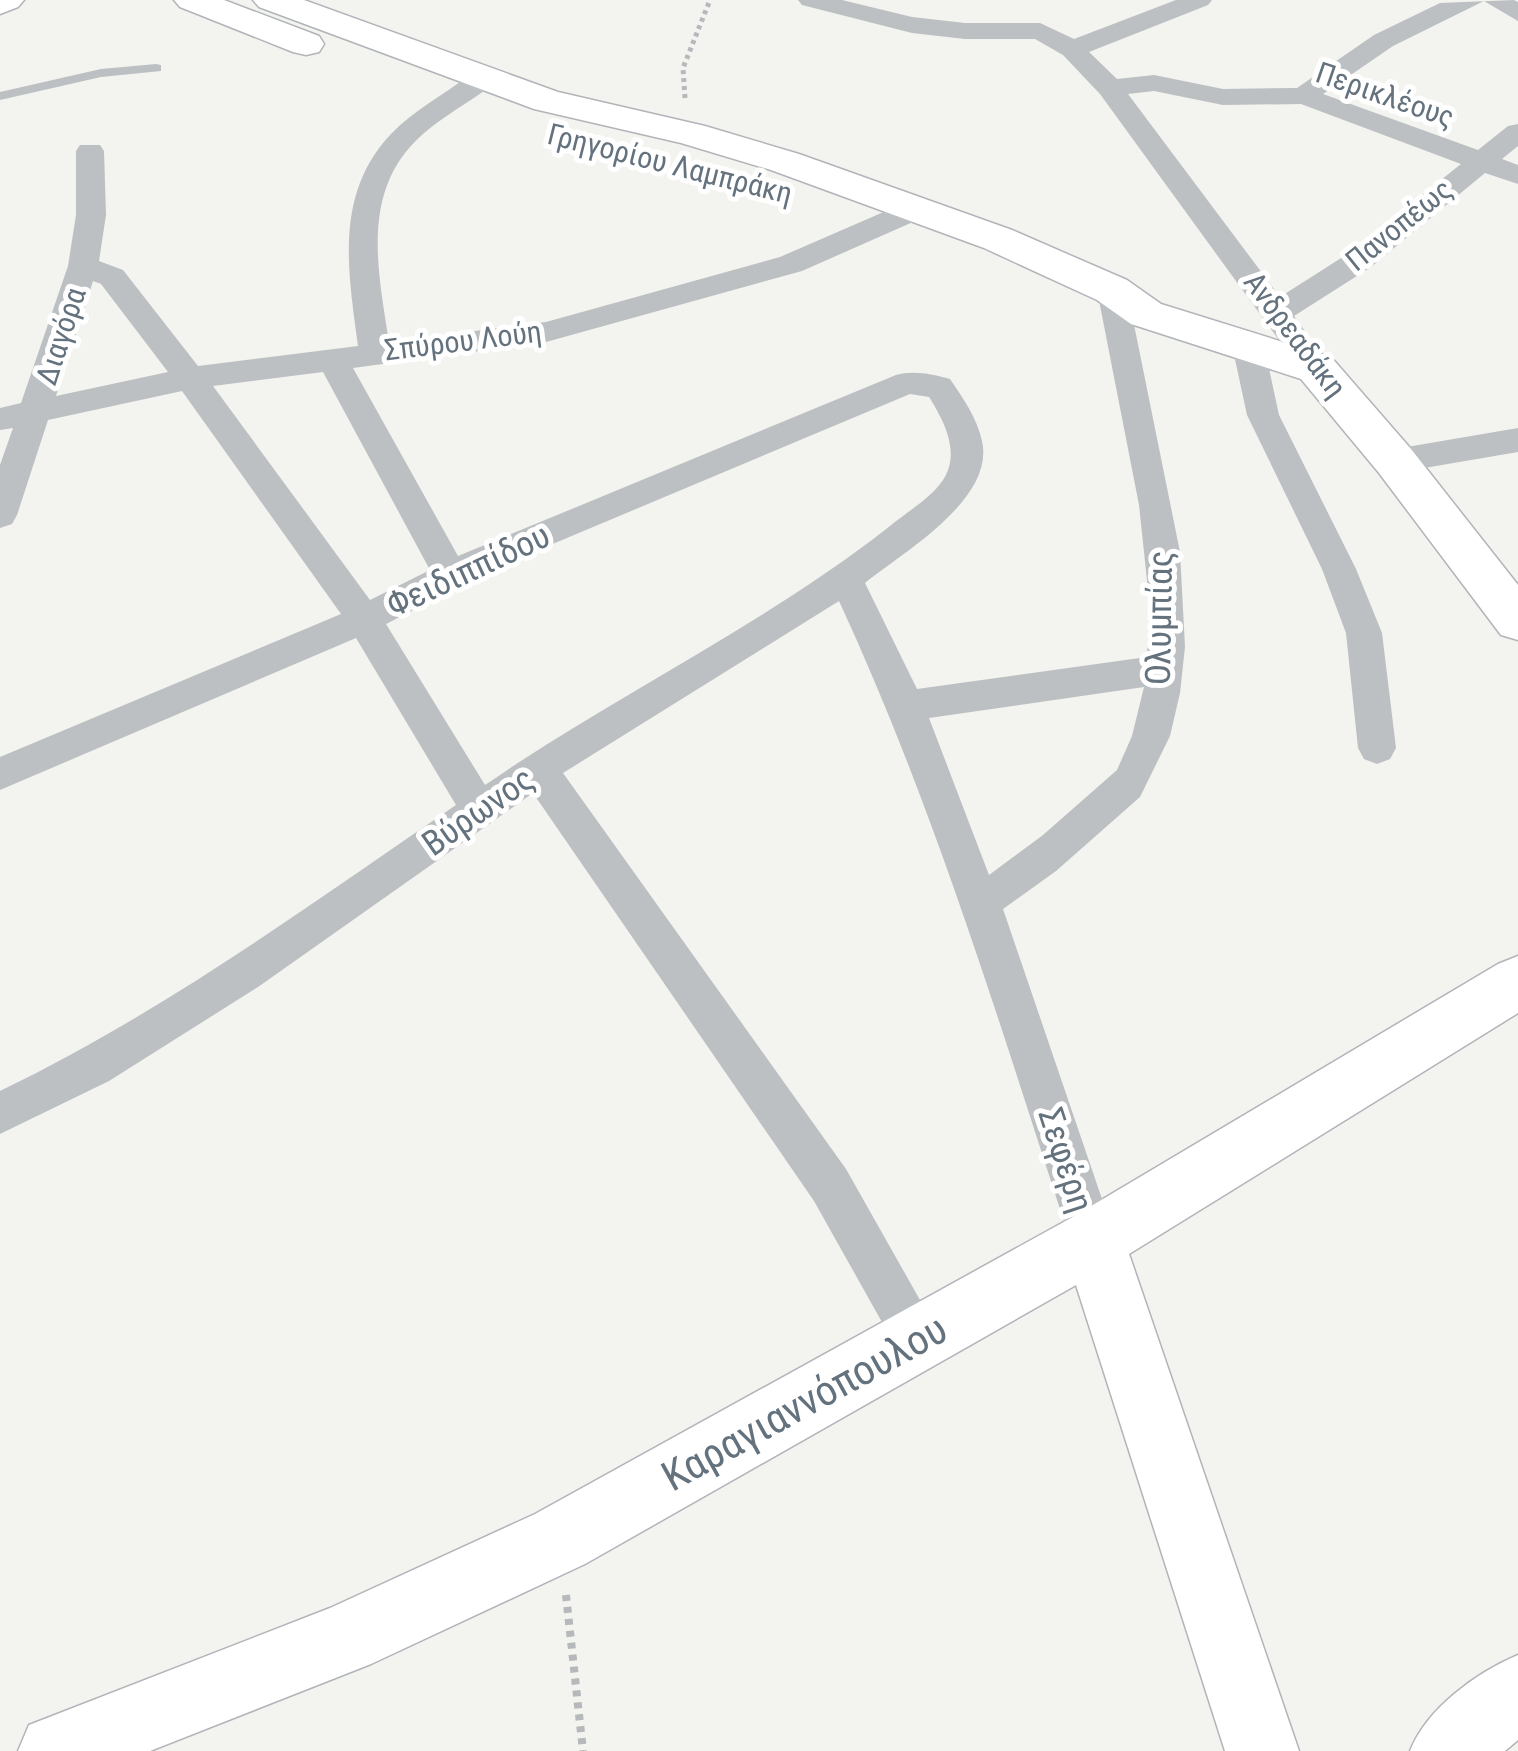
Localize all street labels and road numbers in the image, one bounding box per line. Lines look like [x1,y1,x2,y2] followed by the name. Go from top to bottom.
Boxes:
[1311,55,1459,134] street label: Περικλέους
[544,116,796,211] street label: Γρηγορίου Λαμπράκη
[1339,171,1459,278] street label: Πανοπέως
[1237,265,1354,404] street label: Ανδρεαδάκη
[28,283,93,389] street label: Διαγόρα
[382,314,543,367] street label: Σπύρου Λούη
[380,515,556,626] street label: Φειδιππίδου
[1138,551,1181,685] street label: Ολυμπίας
[415,758,542,865] street label: Βύρωνος
[1029,1103,1102,1217] street label: Σεφέρη
[653,1304,955,1501] street label: Καραγιαννόπουλου

